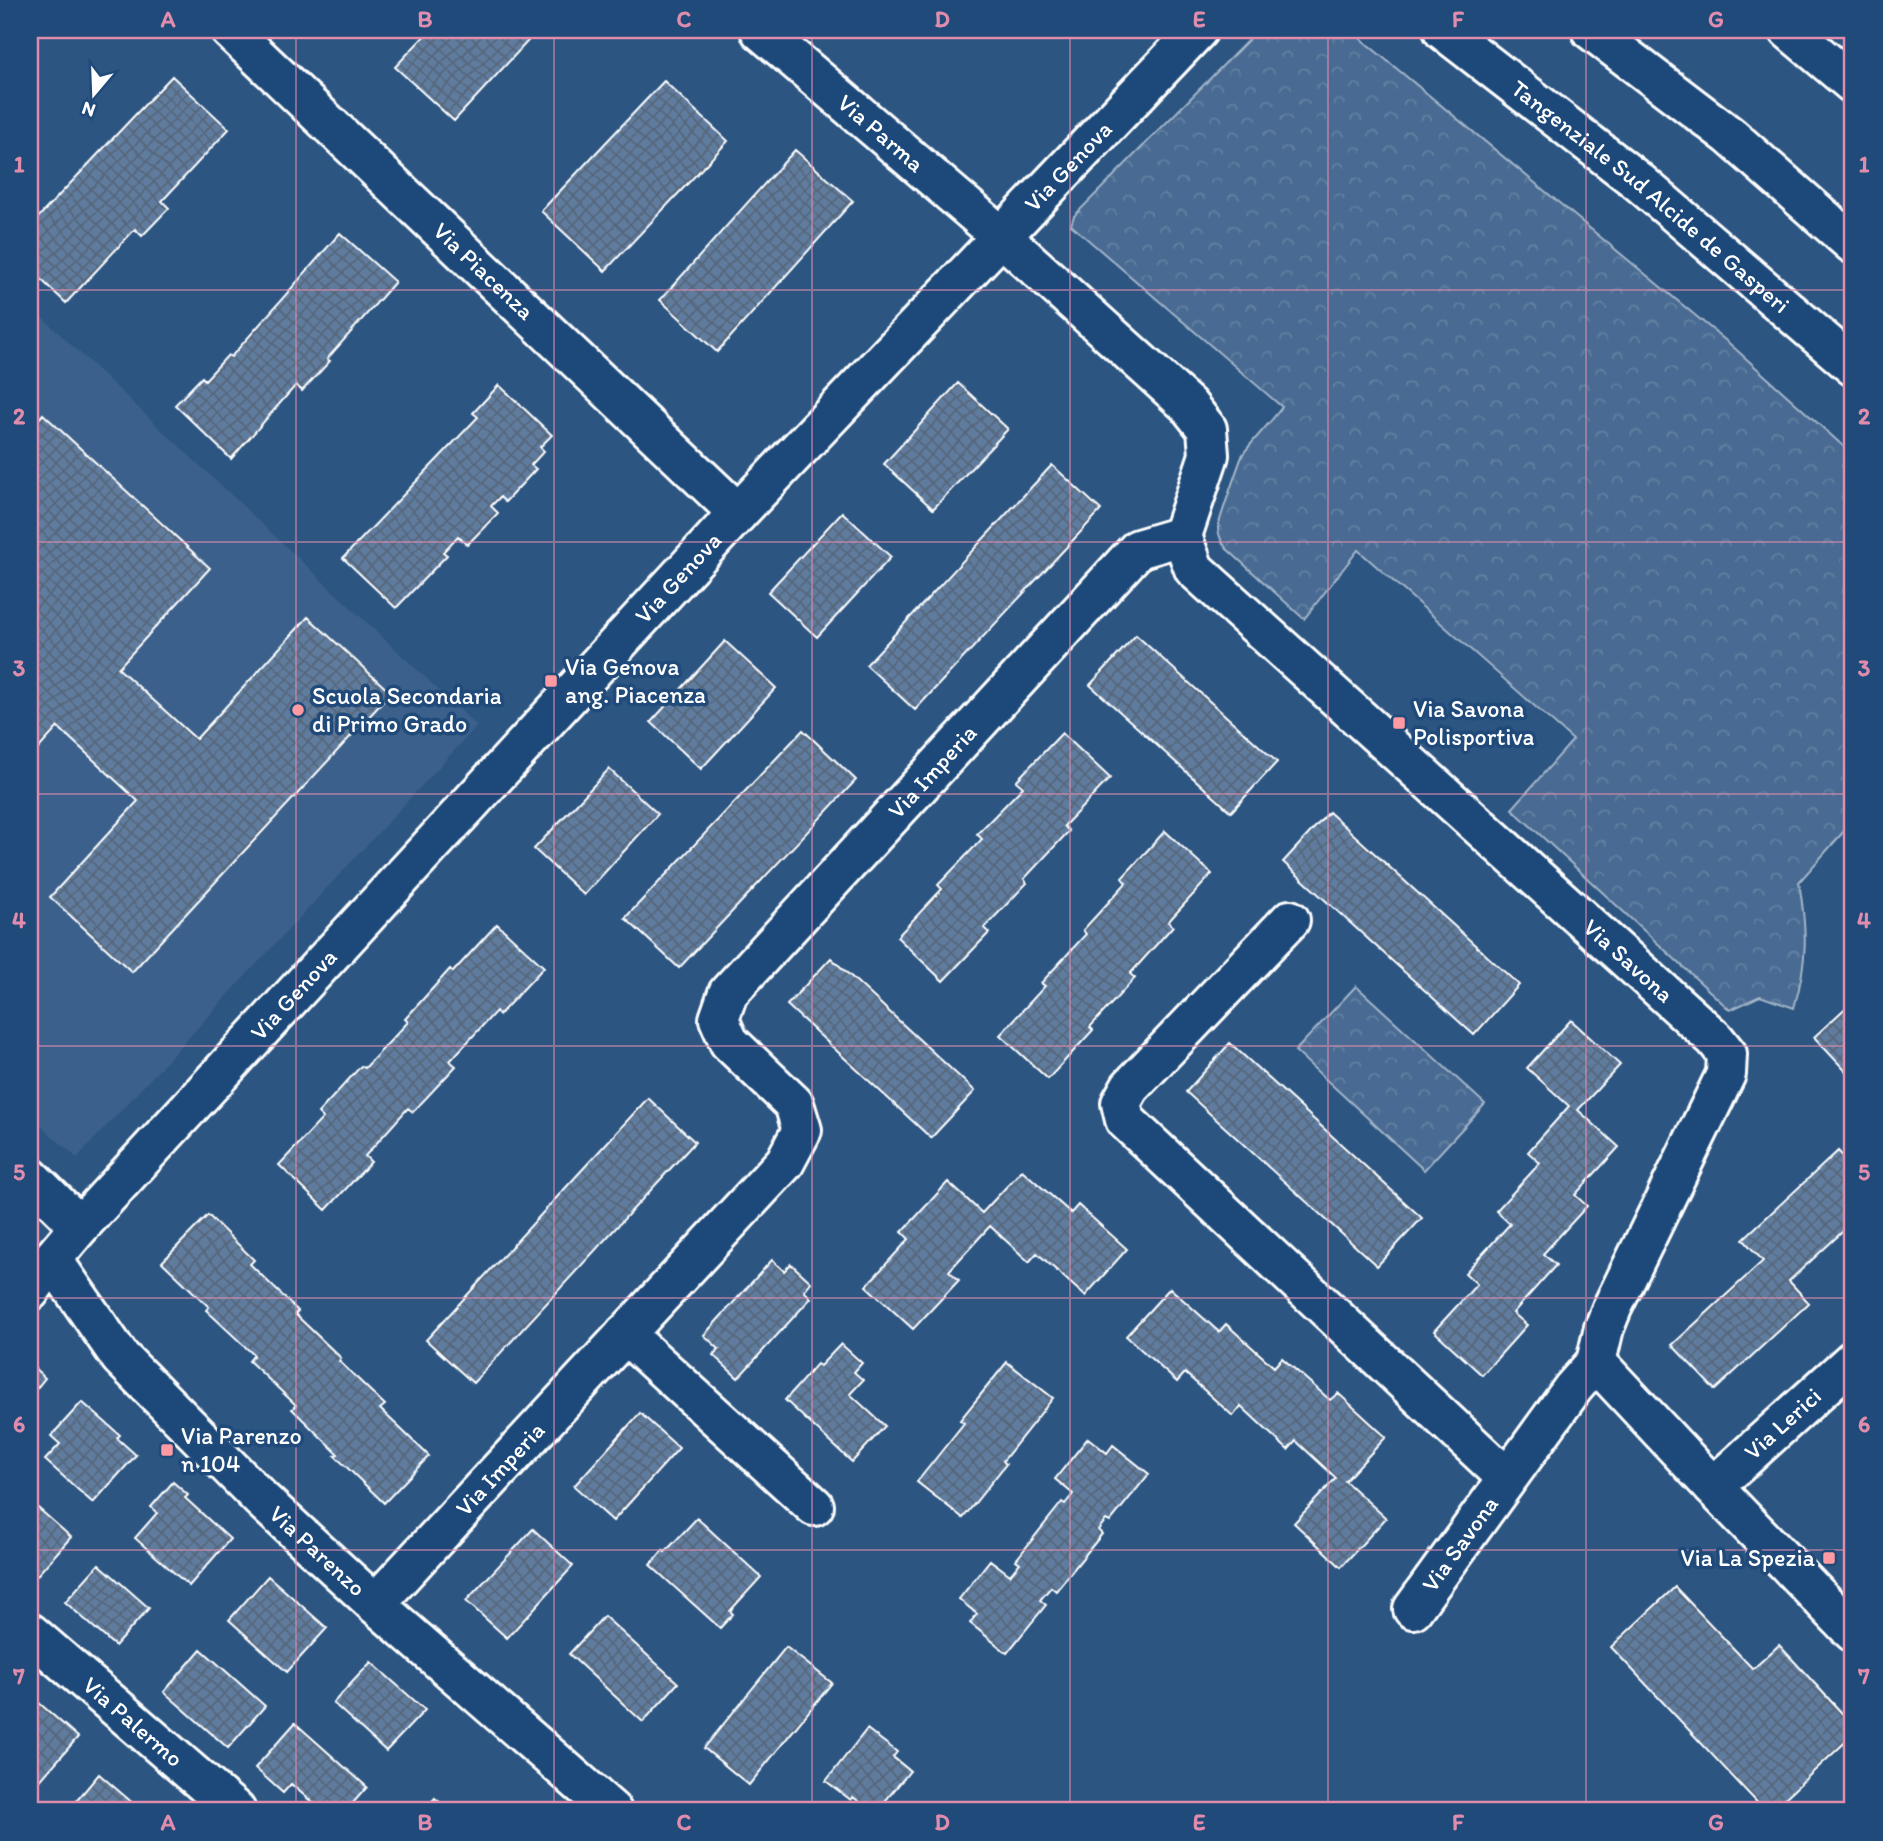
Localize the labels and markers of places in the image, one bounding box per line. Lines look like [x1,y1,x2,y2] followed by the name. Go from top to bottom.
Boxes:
[565,652,706,709] place label: Via Genova ang. Piacenza
[543,673,559,689] marker: Via Genova ang. Piacenza
[312,681,502,738] place label: Scuola Secondaria di Primo Grado
[1413,694,1535,751] place label: Via Savona Polisportiva
[290,702,306,718] marker: Scuola Secondaria di Primo Grado
[1391,715,1407,731] marker: Via Savona Polisportiva
[181,1421,302,1478] place label: Via Parenzo n 104
[159,1442,175,1458] marker: Via Parenzo n 104
[1680,1543,1816,1572] place label: Via La Spezia
[1821,1550,1837,1566] marker: Via La Spezia

